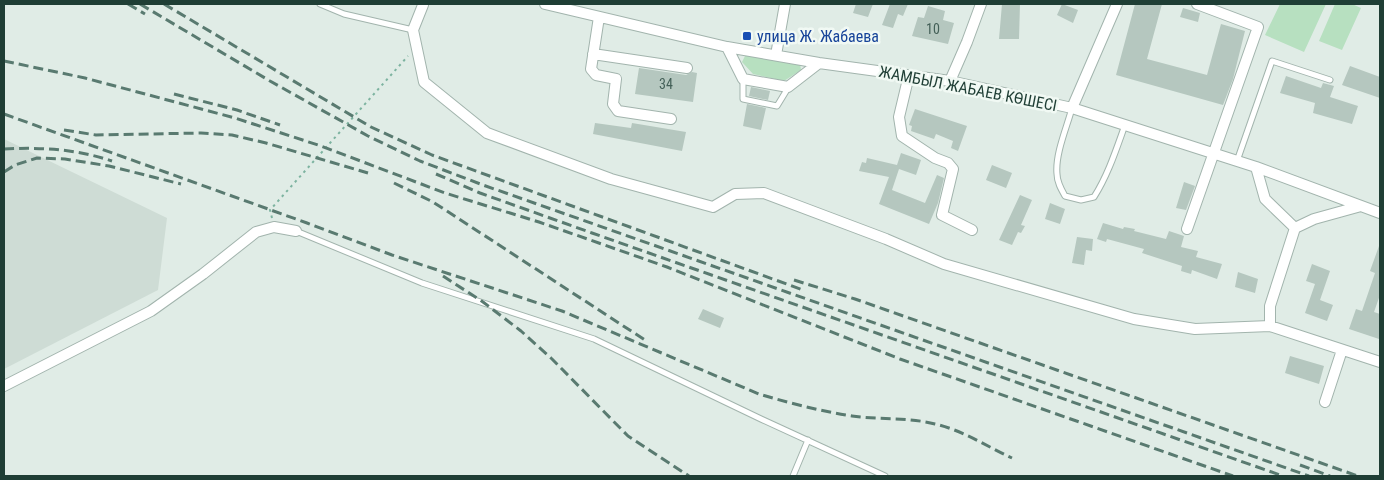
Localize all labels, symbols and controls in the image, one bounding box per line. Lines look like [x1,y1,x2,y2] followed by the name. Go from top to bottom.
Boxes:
[926,21,940,37] house number: 10
[757,27,879,46] place label: улица Ж. Жабаева
[741,30,753,42] marker: улица Ж. Жабаева
[877,62,1059,115] street label: ЖАМБЫЛ ЖАБАЕВ КӨШЕСІ
[659,76,673,92] house number: 34

